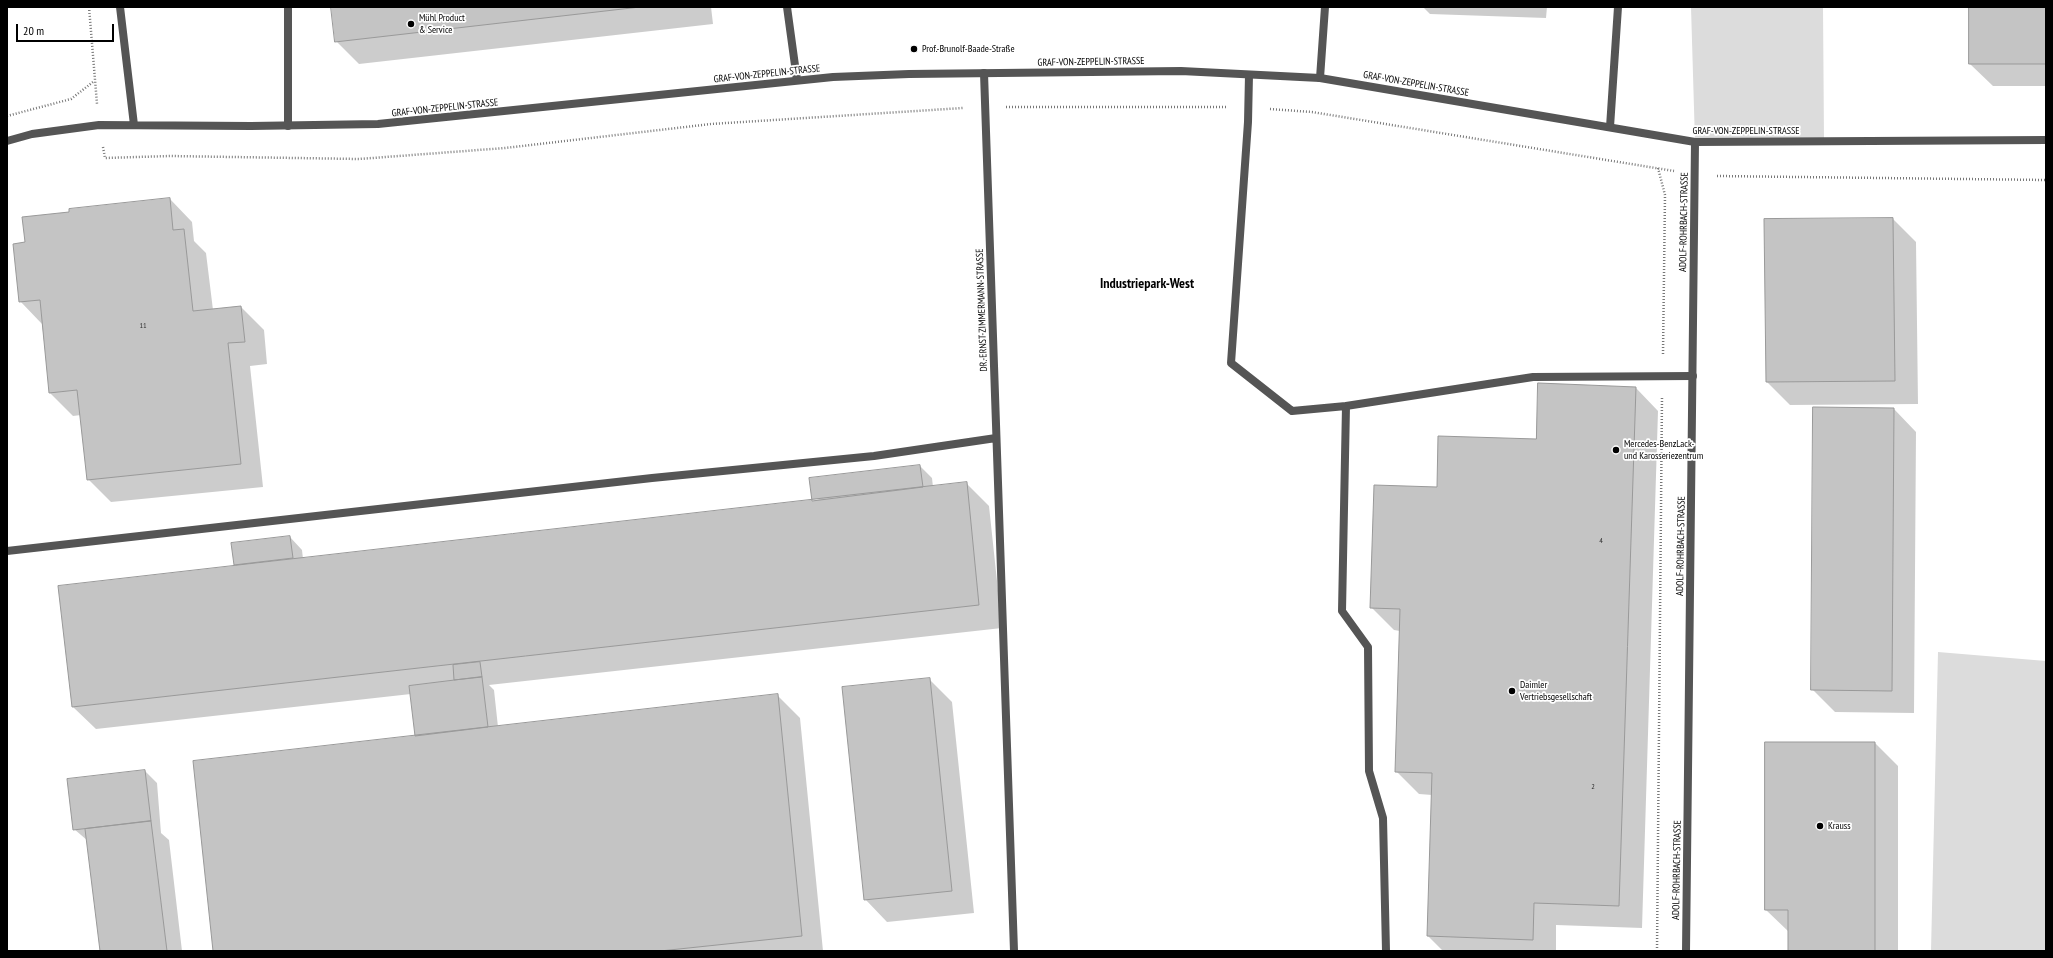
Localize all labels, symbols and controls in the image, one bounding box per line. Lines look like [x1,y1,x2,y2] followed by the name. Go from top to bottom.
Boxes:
[419,12,465,36] place label: Mühl Product & Service
[18,16,116,42] scale bar
[406,19,416,29] marker: Mühl Product & Service
[23,23,44,38] text: 20 m
[922,43,1015,55] place label: Prof.-Brunolf-Baade-Straße
[909,44,919,54] marker: Prof.-Brunolf-Baade-Straße
[1037,55,1145,69] street label: GRAF-VON-ZEPPELIN-STRASSE
[713,62,821,86] street label: GRAF-VON-ZEPPELIN-STRASSE
[1362,69,1470,99] street label: GRAF-VON-ZEPPELIN-STRASSE
[391,96,499,120] street label: GRAF-VON-ZEPPELIN-STRASSE
[1692,125,1800,137] street label: GRAF-VON-ZEPPELIN-STRASSE
[1677,172,1691,272] street label: ADOLF-ROHRBACH-STRASSE
[974,248,990,372] street label: DR.-ERNST-ZIMMERMANN-STRASSE
[1100,276,1194,292] district label: Industriepark-West
[139,321,147,331] house number: 11
[1624,438,1703,462] place label: Mercedes-BenzLack- und Karosseriezentrum
[1611,445,1621,455] marker: Mercedes-BenzLack- und Karosseriezentrum
[1674,496,1688,596] street label: ADOLF-ROHRBACH-STRASSE
[1599,536,1603,546] house number: 4
[1520,679,1592,702] place label: Daimler Vertriebsgesellschaft
[1507,686,1517,696] marker: Daimler Vertriebsgesellschaft
[1591,782,1595,792] house number: 2
[1670,820,1684,920] street label: ADOLF-ROHRBACH-STRASSE
[1828,820,1851,832] place label: Krauss
[1815,821,1825,831] marker: Krauss

